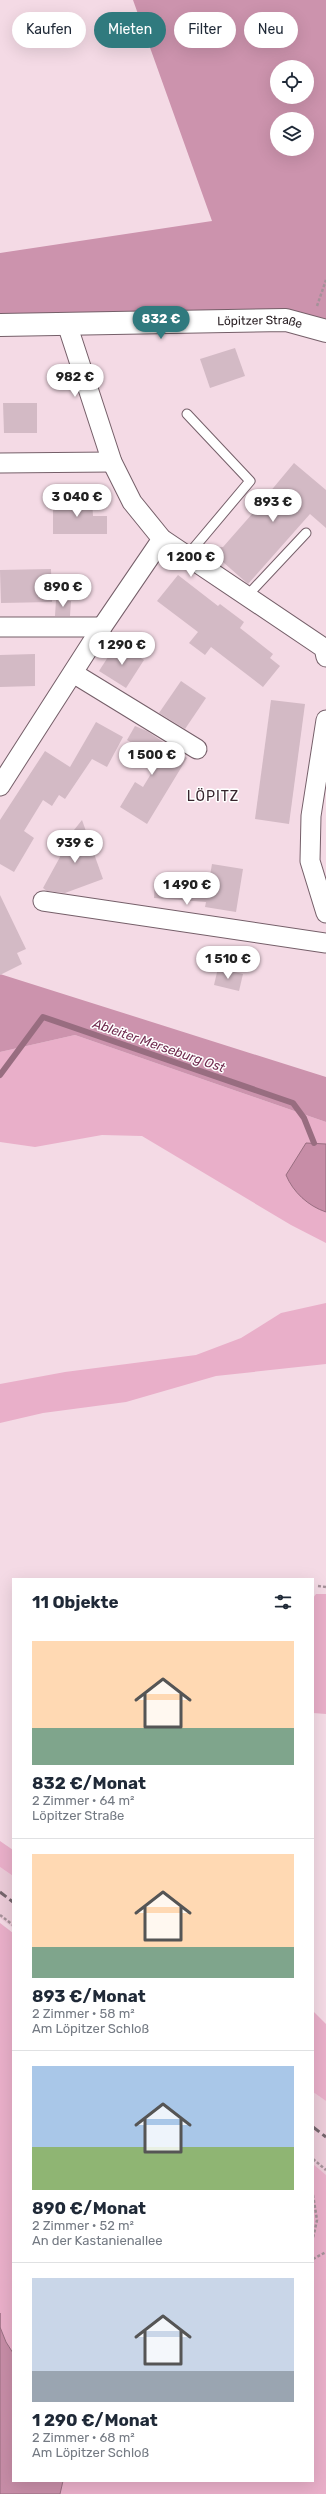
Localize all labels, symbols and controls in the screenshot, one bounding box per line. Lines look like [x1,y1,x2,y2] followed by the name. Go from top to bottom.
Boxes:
[12,12,86,48] chip: Kaufen
[94,12,166,48] chip: Mieten
[174,12,236,48] chip: Filter
[244,12,298,48] chip: Neu
[270,60,314,156] map controls
[270,60,314,104] button: locate
[270,112,314,156] button: layers
[133,306,189,340] pin: 832 €
[142,311,180,326] text: 832 €
[217,313,304,331] street label: Löpitzer Straße
[47,364,103,398] pin: 982 €
[56,369,94,384] text: 982 €
[40,484,114,518] pin: 3 040 €
[52,489,102,504] text: 3 040 €
[245,489,301,523] pin: 893 €
[254,494,292,509] text: 893 €
[154,544,228,578] pin: 1 200 €
[167,549,215,564] text: 1 200 €
[35,574,91,608] pin: 890 €
[44,579,82,594] text: 890 €
[85,632,159,666] pin: 1 290 €
[98,637,146,652] text: 1 290 €
[115,742,189,776] pin: 1 500 €
[128,747,176,762] text: 1 500 €
[187,788,239,805] district label: LÖPITZ
[47,830,103,864] pin: 939 €
[56,835,94,850] text: 939 €
[150,872,224,906] pin: 1 490 €
[163,877,211,892] text: 1 490 €
[191,946,265,980] pin: 1 510 €
[205,951,251,966] text: 1 510 €
[90,1016,228,1076] water label: Ableiter Merseburg Ost
[272,1591,294,1613] icon: filters
[32,1592,119,1612] text: 11 Objekte
[127,1667,199,1739] icon: home
[32,1773,146,1793] text: 832 €/Monat
[32,1793,135,1808] text: 2 Zimmer · 64 m²
[32,1808,124,1823] text: Löpitzer Straße
[127,1880,199,1952] icon: home
[32,1986,146,2006] text: 893 €/Monat
[32,2006,135,2021] text: 2 Zimmer · 58 m²
[32,2021,149,2036] text: Am Löpitzer Schloß
[127,2092,199,2164] icon: home
[32,2198,146,2218] text: 890 €/Monat
[32,2218,134,2233] text: 2 Zimmer · 52 m²
[32,2233,163,2248] text: An der Kastanienallee
[127,2304,199,2376] icon: home
[32,2410,158,2430] text: 1 290 €/Monat
[32,2430,135,2445] text: 2 Zimmer · 68 m²
[32,2445,149,2460] text: Am Löpitzer Schloß

